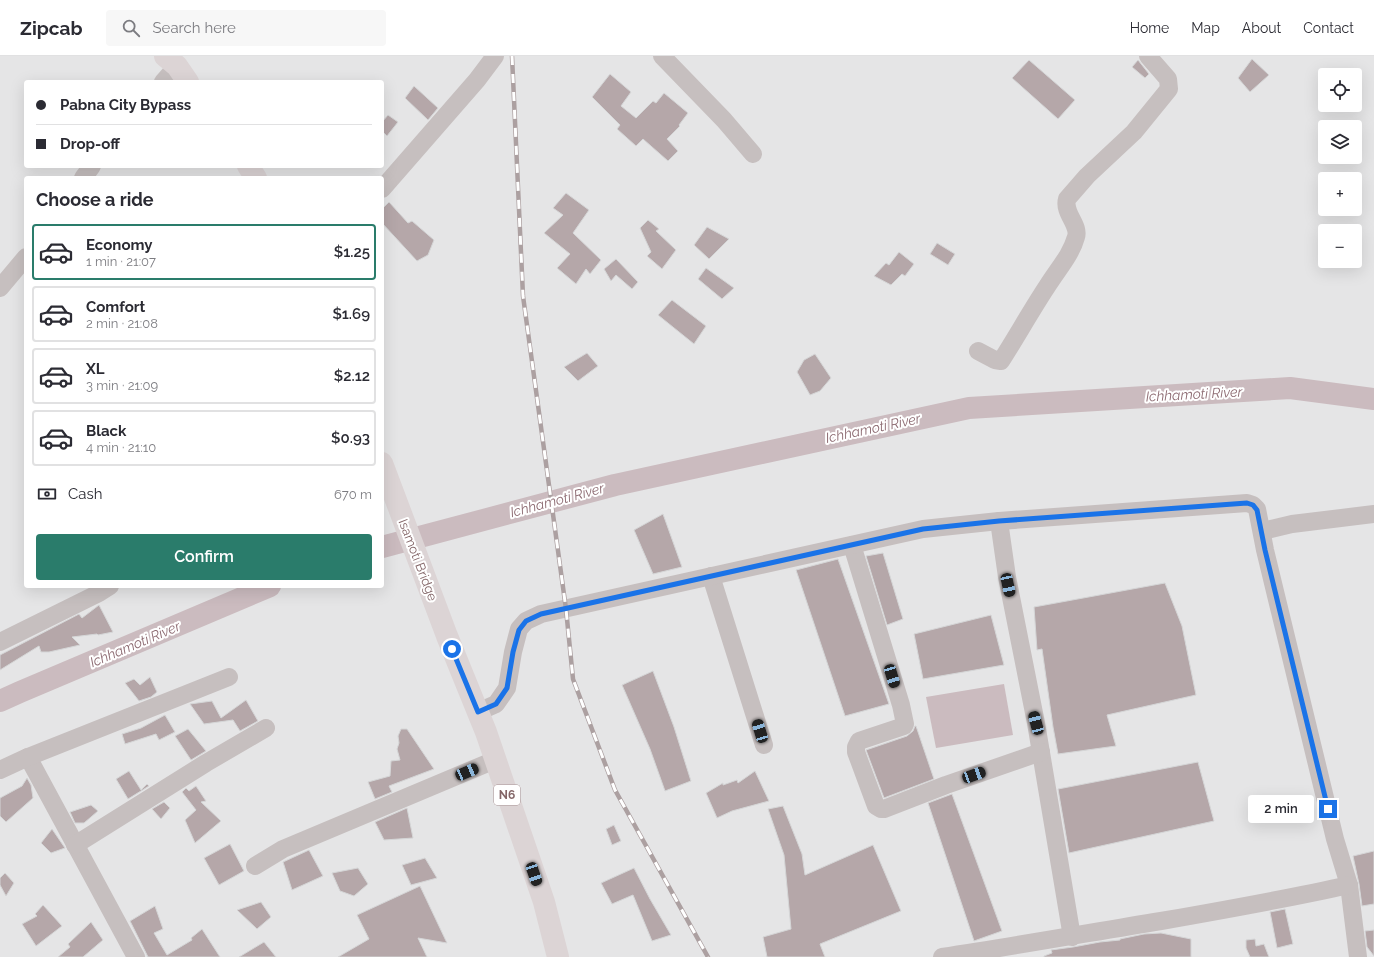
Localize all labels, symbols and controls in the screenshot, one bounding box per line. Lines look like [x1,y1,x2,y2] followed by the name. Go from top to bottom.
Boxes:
[106,10,386,46] search box
[20,17,82,39] text: Zipcab
[120,17,142,39] icon: search
[152,19,236,37] text: Search here
[1130,20,1169,36] text: Home
[1191,20,1220,36] text: Map
[1242,20,1281,36] text: About
[1303,20,1354,36] text: Contact
[1318,68,1362,268] map controls
[1318,68,1362,112] button: locate
[60,96,191,114] text: Pabna City Bypass
[1318,120,1362,164] button: layers
[60,135,120,153] text: Drop-off
[1318,172,1362,216] button: +
[36,189,154,210] text: Choose a ride
[1318,224,1362,268] button: −
[38,234,74,270] icon: car
[86,236,153,254] text: Economy
[334,243,370,261] text: $1.25
[86,254,156,269] text: 1 min · 21:07
[38,296,74,332] icon: car
[86,298,145,316] text: Comfort
[332,305,370,323] text: $1.69
[86,316,158,331] text: 2 min · 21:08
[38,358,74,394] icon: car
[86,360,104,378] text: XL
[334,367,370,385] text: $2.12
[86,378,158,393] text: 3 min · 21:09
[1145,383,1244,405] water label: Ichhamoti River
[824,410,923,446] water label: Ichhamoti River
[38,420,74,456] icon: car
[86,422,126,440] text: Black
[331,429,370,447] text: $0.93
[86,440,156,455] text: 4 min · 21:10
[508,479,607,520] water label: Ichhamoti River
[36,483,58,505] icon: cash
[68,485,102,503] text: Cash
[334,487,372,502] text: 670 m
[396,517,441,603] street label: Isamoti Bridge
[36,534,372,580] button: Confirm
[1000,572,1016,598] car
[87,617,184,670] water label: Ichhamoti River
[443,640,461,658] route start
[883,663,901,689] car
[1027,710,1045,736] car
[751,718,769,744] car
[454,762,480,782] car
[961,765,987,785] car
[494,785,520,805] road number: N6
[1248,795,1314,823] callout: 2 min
[1319,800,1337,818] route end
[1264,801,1298,816] text: 2 min
[524,861,544,887] car

